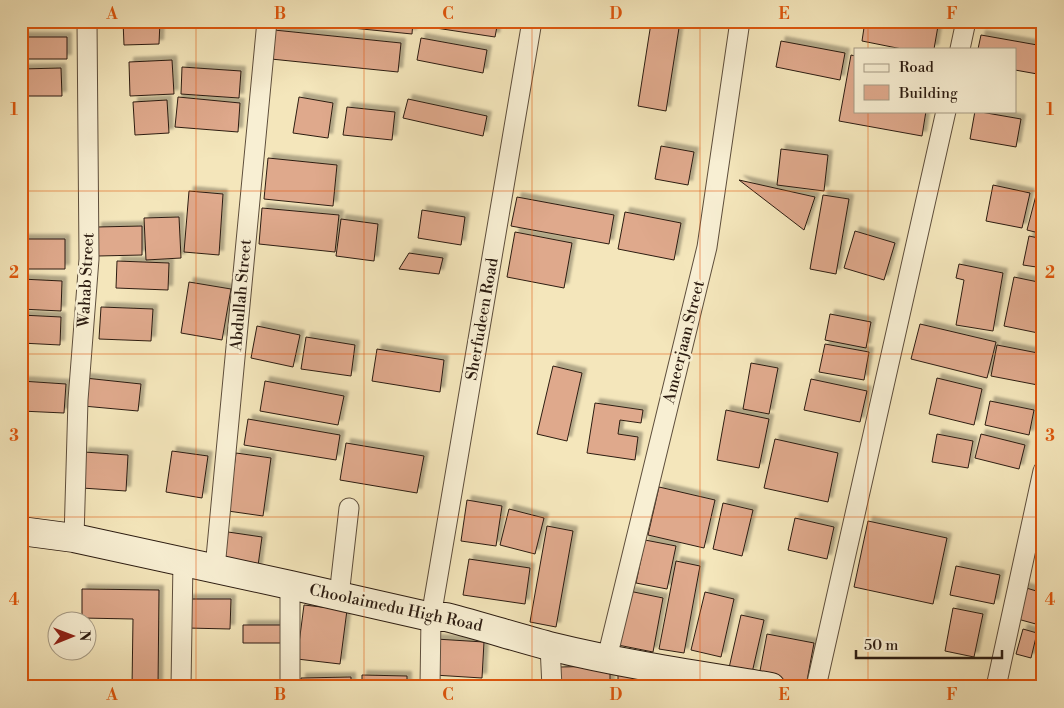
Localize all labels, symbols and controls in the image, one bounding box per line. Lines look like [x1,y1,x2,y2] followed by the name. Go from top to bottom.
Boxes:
[105,4,118,24] text: A
[274,4,286,24] text: B
[442,4,454,24] text: C
[610,4,623,24] text: D
[778,4,790,24] text: E
[946,4,958,24] text: F
[854,48,1016,112] legend
[899,58,934,77] text: Road
[898,84,958,103] text: Building
[10,100,18,120] text: 1
[1046,100,1054,120] text: 1
[73,232,98,329] street label: Wahab Street
[226,238,256,353] street label: Abdullah Street
[461,256,503,382] street label: Sherfudeen Road
[9,263,19,283] text: 2
[1045,263,1055,283] text: 2
[659,278,709,407] street label: Ameerjaan Street
[9,426,19,446] text: 3
[1045,426,1055,446] text: 3
[308,580,484,636] street label: Choolaimedu High Road
[9,590,20,610] text: 4
[1045,590,1056,610] text: 4
[48,610,98,660] north arrow
[856,628,1003,660] scale bar
[75,630,93,641] text: N
[864,636,898,655] text: 50 m
[105,685,118,705] text: A
[274,685,286,705] text: B
[442,685,454,705] text: C
[610,685,623,705] text: D
[778,685,790,705] text: E
[946,685,958,705] text: F

